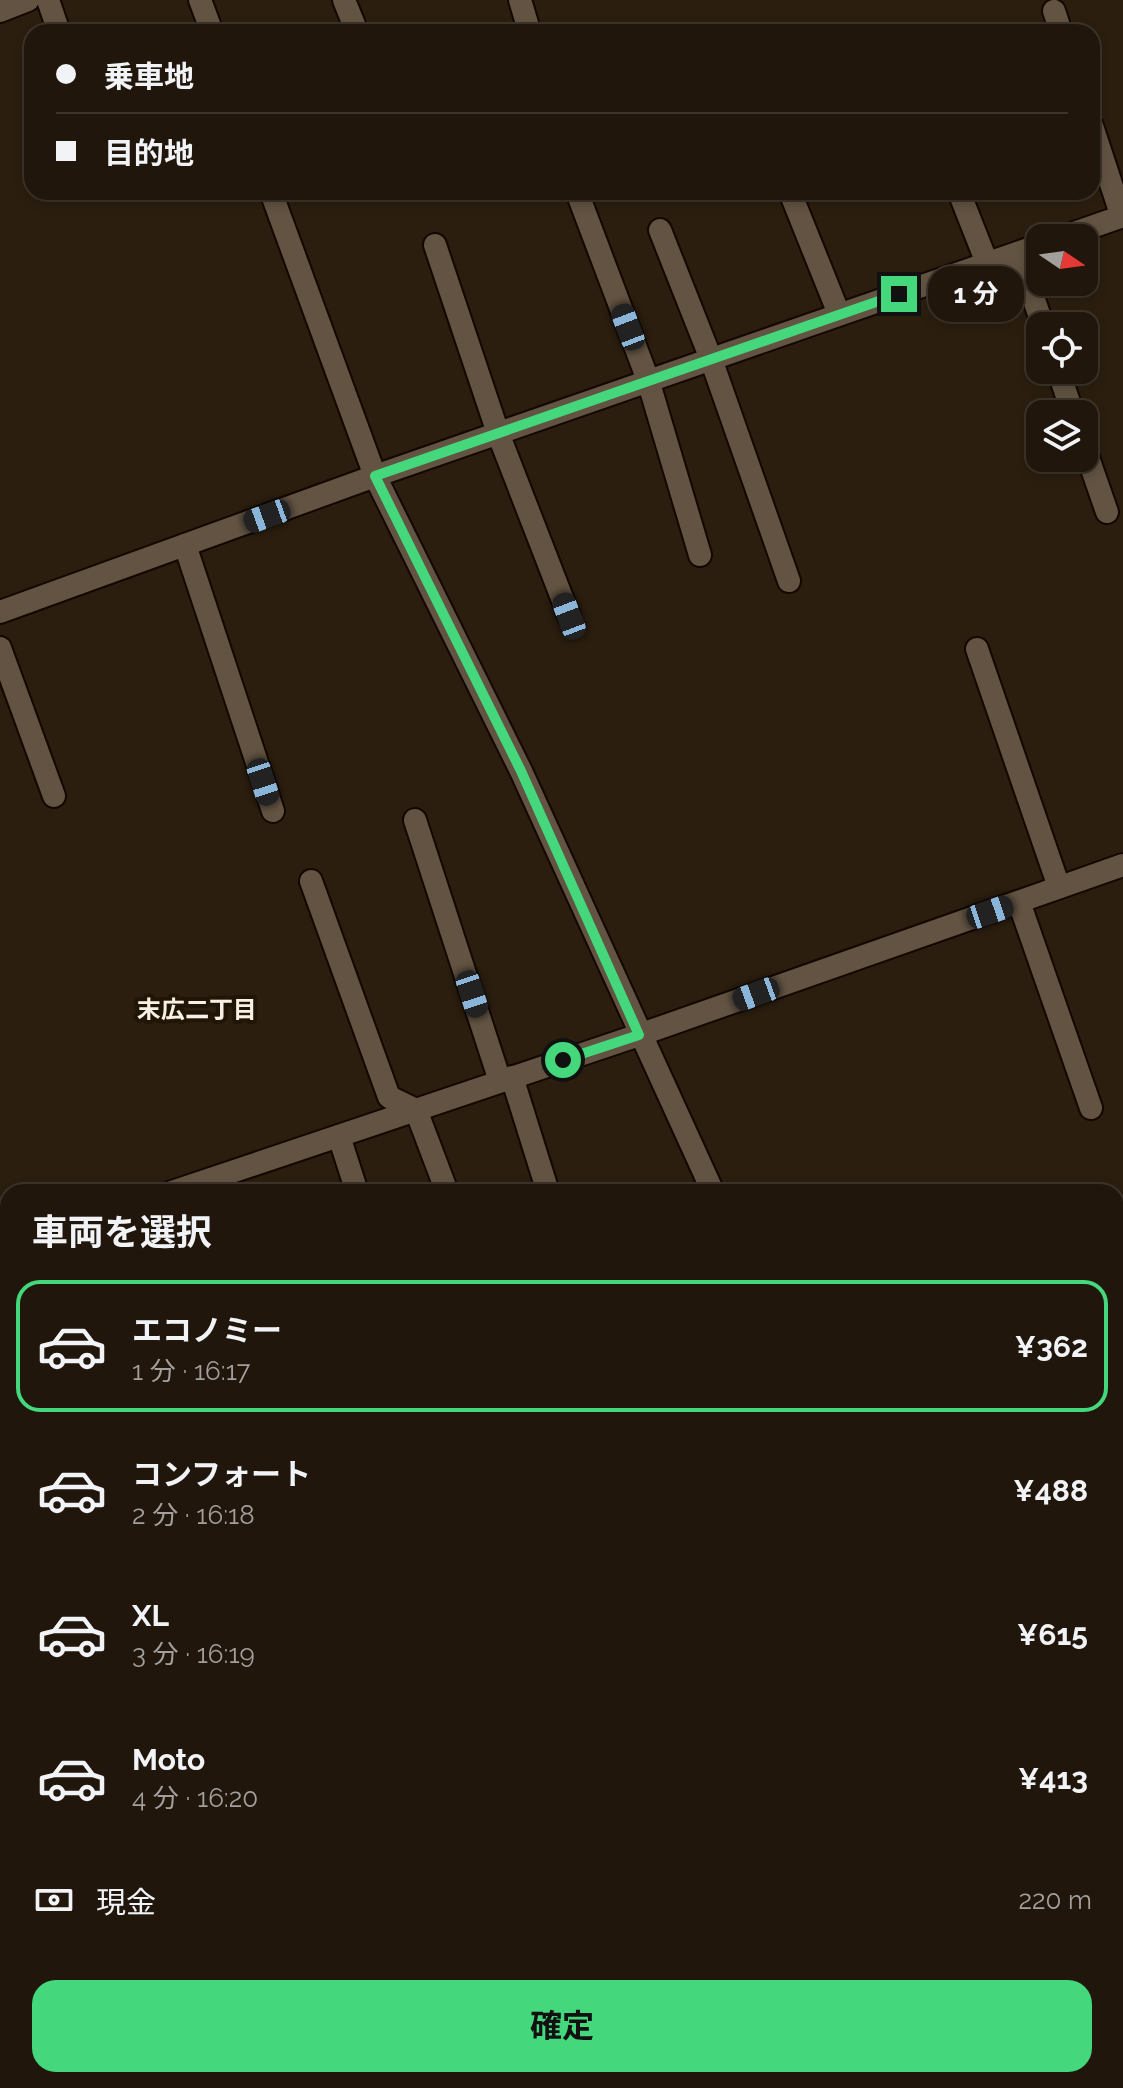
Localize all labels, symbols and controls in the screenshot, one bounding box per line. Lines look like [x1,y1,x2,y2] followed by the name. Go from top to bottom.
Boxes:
[104,59,194,94] text: 乗車地
[104,136,194,171] text: 目的地
[1026,224,1098,296] north arrow
[1026,224,1098,472] map controls
[927,266,1023,322] callout: 1 分
[881,276,917,312] route end
[953,279,999,309] text: 1 分
[608,300,648,354] car
[1026,312,1098,384] button: locate
[1026,400,1098,472] button: layers
[240,497,294,535] car
[549,589,589,643] car
[244,755,282,809] car
[963,893,1017,931] car
[453,967,491,1021] car
[729,975,783,1013] car
[137,995,257,1024] district label: 末広二丁目
[545,1042,581,1078] route start
[32,1211,212,1253] text: 車両を選択
[36,1310,108,1382] icon: car
[132,1313,282,1348] text: エコノミー
[1015,1329,1088,1364] text: ¥362
[132,1356,251,1386] text: 1 分 · 16:17
[36,1454,108,1526] icon: car
[132,1457,311,1492] text: コンフォート
[1013,1473,1088,1508] text: ¥488
[132,1500,255,1530] text: 2 分 · 16:18
[36,1598,108,1670] icon: car
[132,1598,169,1633] text: XL
[1017,1617,1088,1652] text: ¥615
[132,1639,255,1669] text: 3 分 · 16:19
[36,1742,108,1814] icon: car
[132,1742,205,1777] text: Moto
[1018,1761,1088,1796] text: ¥413
[132,1783,258,1813] text: 4 分 · 16:20
[32,1878,76,1922] icon: cash
[96,1885,156,1920] text: 現金
[1018,1885,1092,1915] text: 220 m
[32,1980,1092,2072] button: 確定

